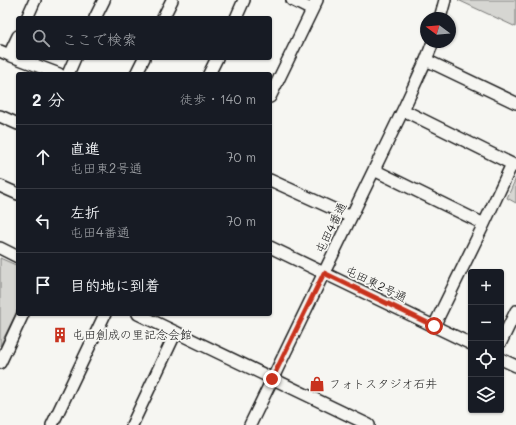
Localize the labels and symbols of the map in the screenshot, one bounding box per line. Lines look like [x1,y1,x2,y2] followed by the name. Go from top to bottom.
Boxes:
[420,12,456,48] north arrow
[311,199,349,256] street label: 屯田4番通
[343,261,410,305] street label: 屯田東2号通
[425,317,443,335] route start
[51,326,69,344] building icon: 屯田創成の里記念会館
[72,326,192,342] place label: 屯田創成の里記念会館
[263,370,281,388] route end
[308,375,326,393] shop icon: フォトスタジオ石井
[329,375,437,391] place label: フォトスタジオ石井

